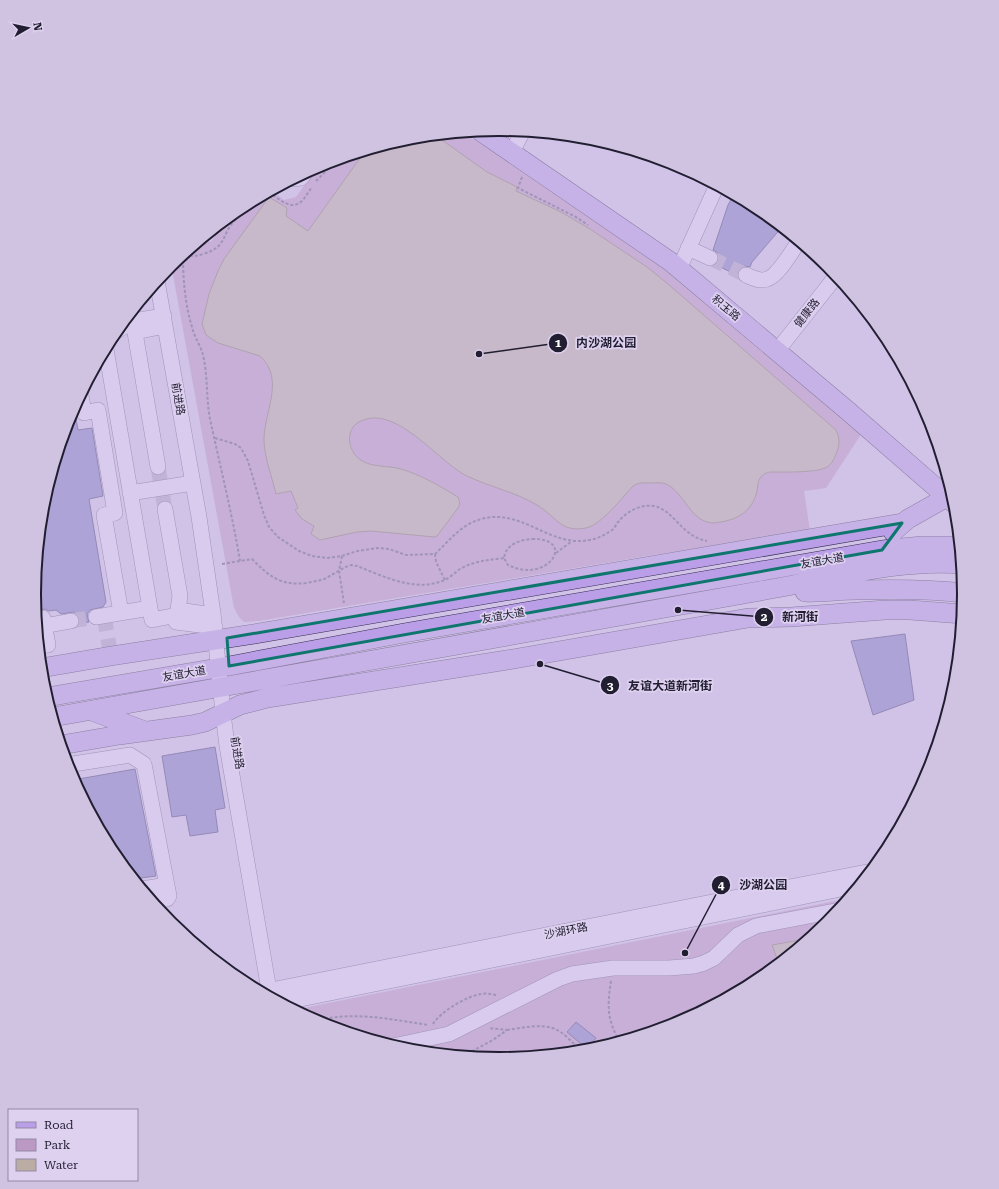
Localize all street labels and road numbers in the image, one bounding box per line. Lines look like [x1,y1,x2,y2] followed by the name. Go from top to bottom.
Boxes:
[709,292,743,324] street label: 积玉路
[792,296,822,330] street label: 健康路
[169,382,187,416] street label: 前进路
[799,551,845,571] street label: 友谊大道
[480,606,526,626] street label: 友谊大道
[161,664,207,684] street label: 友谊大道
[228,736,246,770] street label: 前进路
[543,920,589,942] street label: 沙湖环路

